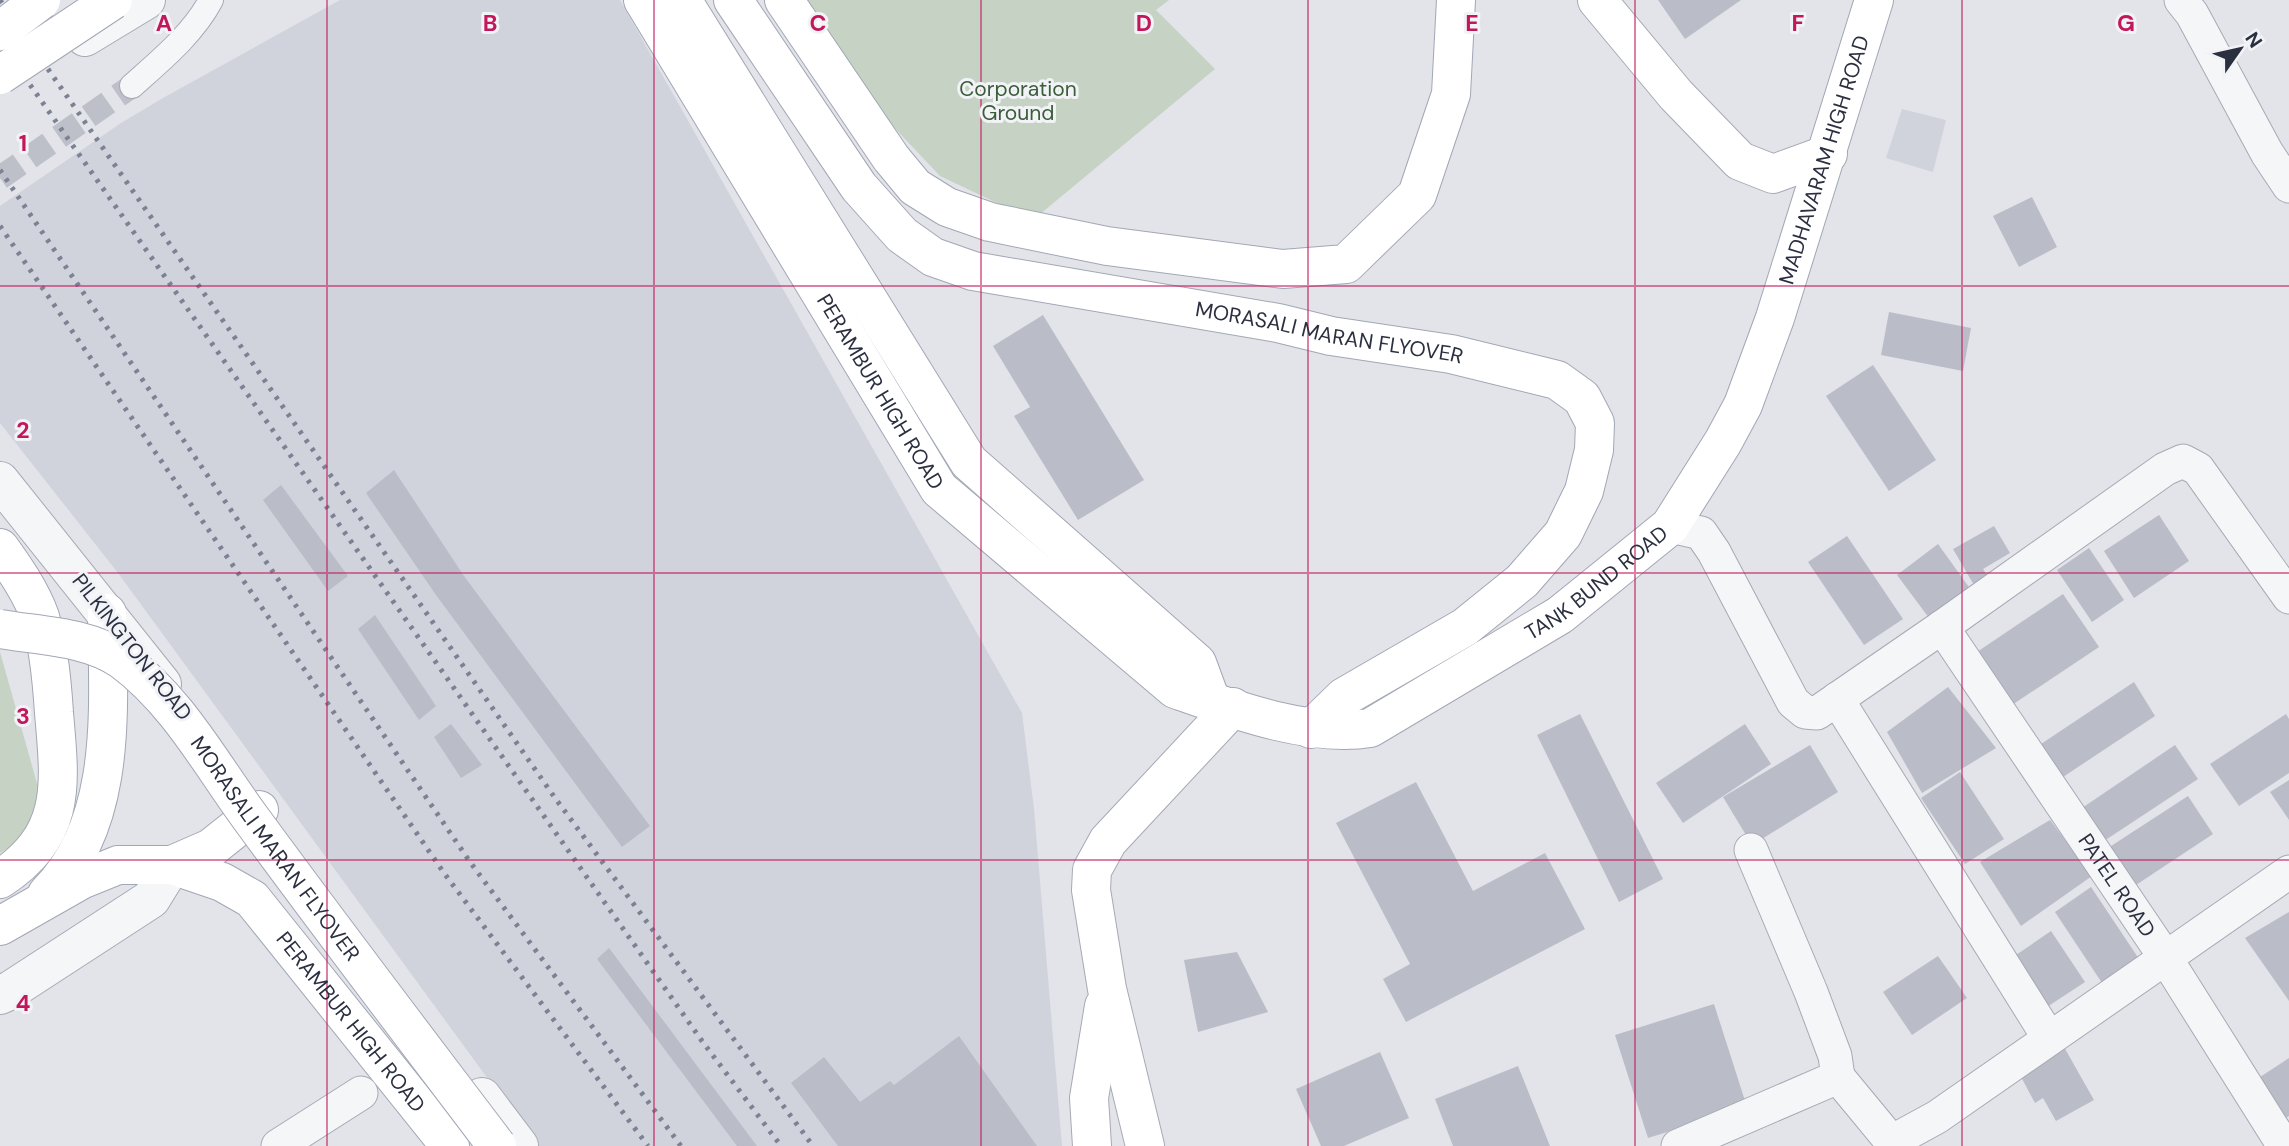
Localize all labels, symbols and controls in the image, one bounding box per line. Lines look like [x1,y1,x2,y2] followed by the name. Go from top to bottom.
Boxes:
[156,8,172,38] text: A
[483,8,497,38] text: B
[810,8,826,38] text: C
[1136,8,1152,38] text: D
[1465,8,1479,38] text: E
[1792,8,1805,38] text: F
[2117,8,2135,38] text: G
[2205,14,2275,84] north arrow
[2239,27,2268,53] text: N
[1772,32,1876,288] street label: MADHAVARAM HIGH ROAD
[959,75,1077,127] park label: Corporation Ground
[19,128,27,158] text: 1
[810,289,950,495] street label: PERAMBUR HIGH ROAD
[1193,295,1466,371] street label: MORASALI MARAN FLYOVER
[16,415,30,445] text: 2
[1520,519,1674,647] street label: TANK BUND ROAD
[66,568,198,726] street label: PILKINGTON ROAD
[16,701,30,731] text: 3
[184,731,366,967] street label: MORASALI MARAN FLYOVER
[2072,828,2162,943] street label: PATEL ROAD
[270,926,432,1118] street label: PERAMBUR HIGH ROAD
[16,988,31,1018] text: 4

